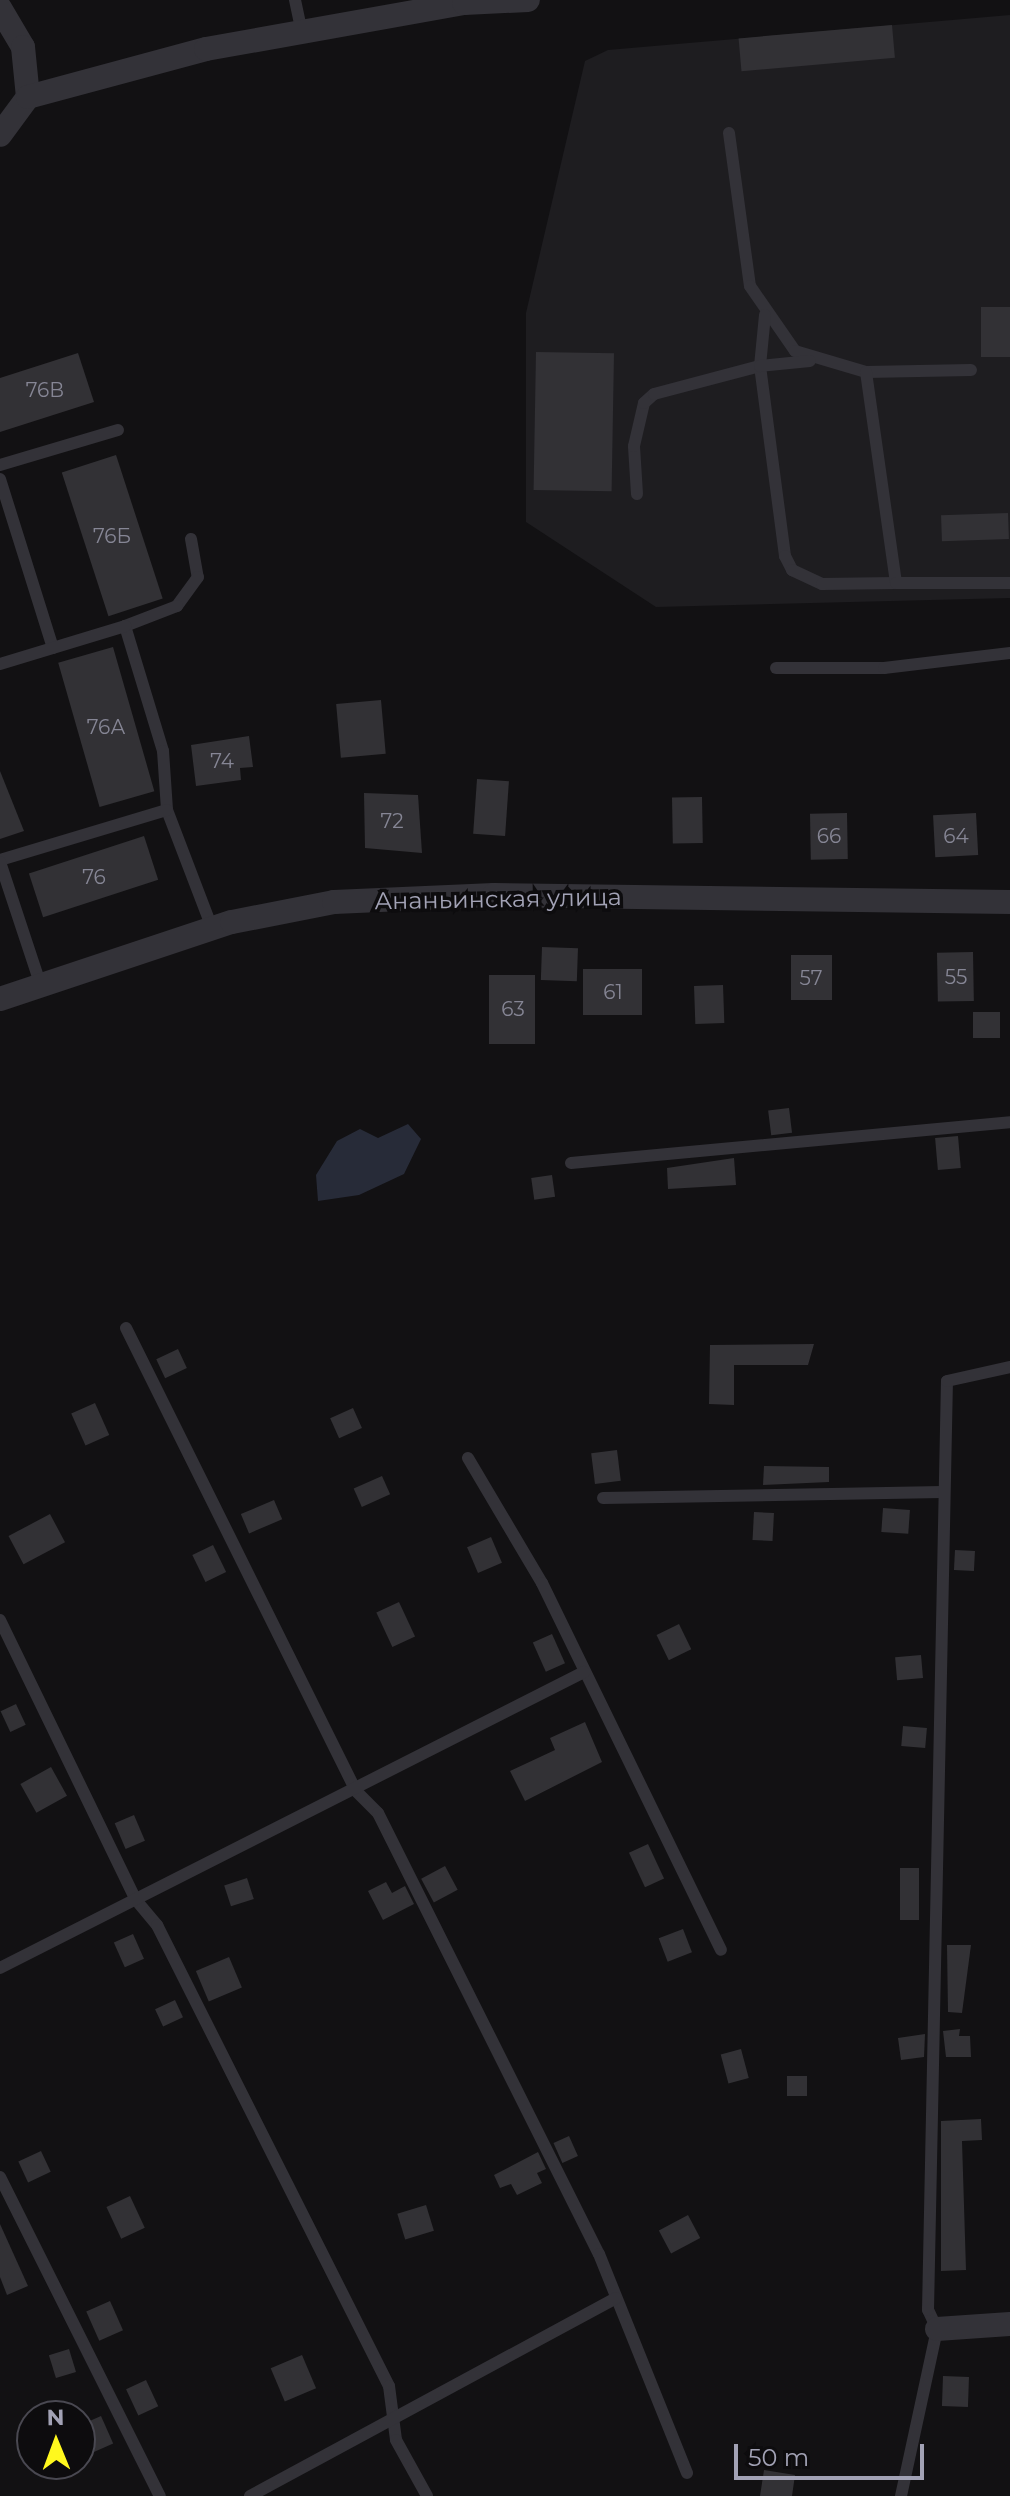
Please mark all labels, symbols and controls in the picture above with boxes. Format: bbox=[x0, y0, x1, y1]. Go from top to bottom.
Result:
house number: 76В bbox=[26, 378, 64, 402]
house number: 76Б bbox=[93, 524, 131, 548]
house number: 76А bbox=[87, 715, 125, 739]
house number: 74 bbox=[210, 749, 234, 773]
house number: 72 bbox=[380, 809, 404, 833]
house number: 66 bbox=[817, 824, 841, 848]
house number: 64 bbox=[943, 824, 969, 848]
house number: 76 bbox=[82, 865, 106, 889]
street label: Ананьинская улица bbox=[374, 882, 622, 916]
house number: 55 bbox=[945, 965, 967, 989]
house number: 57 bbox=[800, 966, 822, 990]
house number: 61 bbox=[603, 980, 623, 1004]
house number: 63 bbox=[501, 997, 525, 1021]
north arrow bbox=[16, 2400, 96, 2480]
text: N bbox=[46, 2404, 65, 2431]
scale bar bbox=[738, 2428, 928, 2478]
text: 50 m bbox=[748, 2443, 809, 2472]

